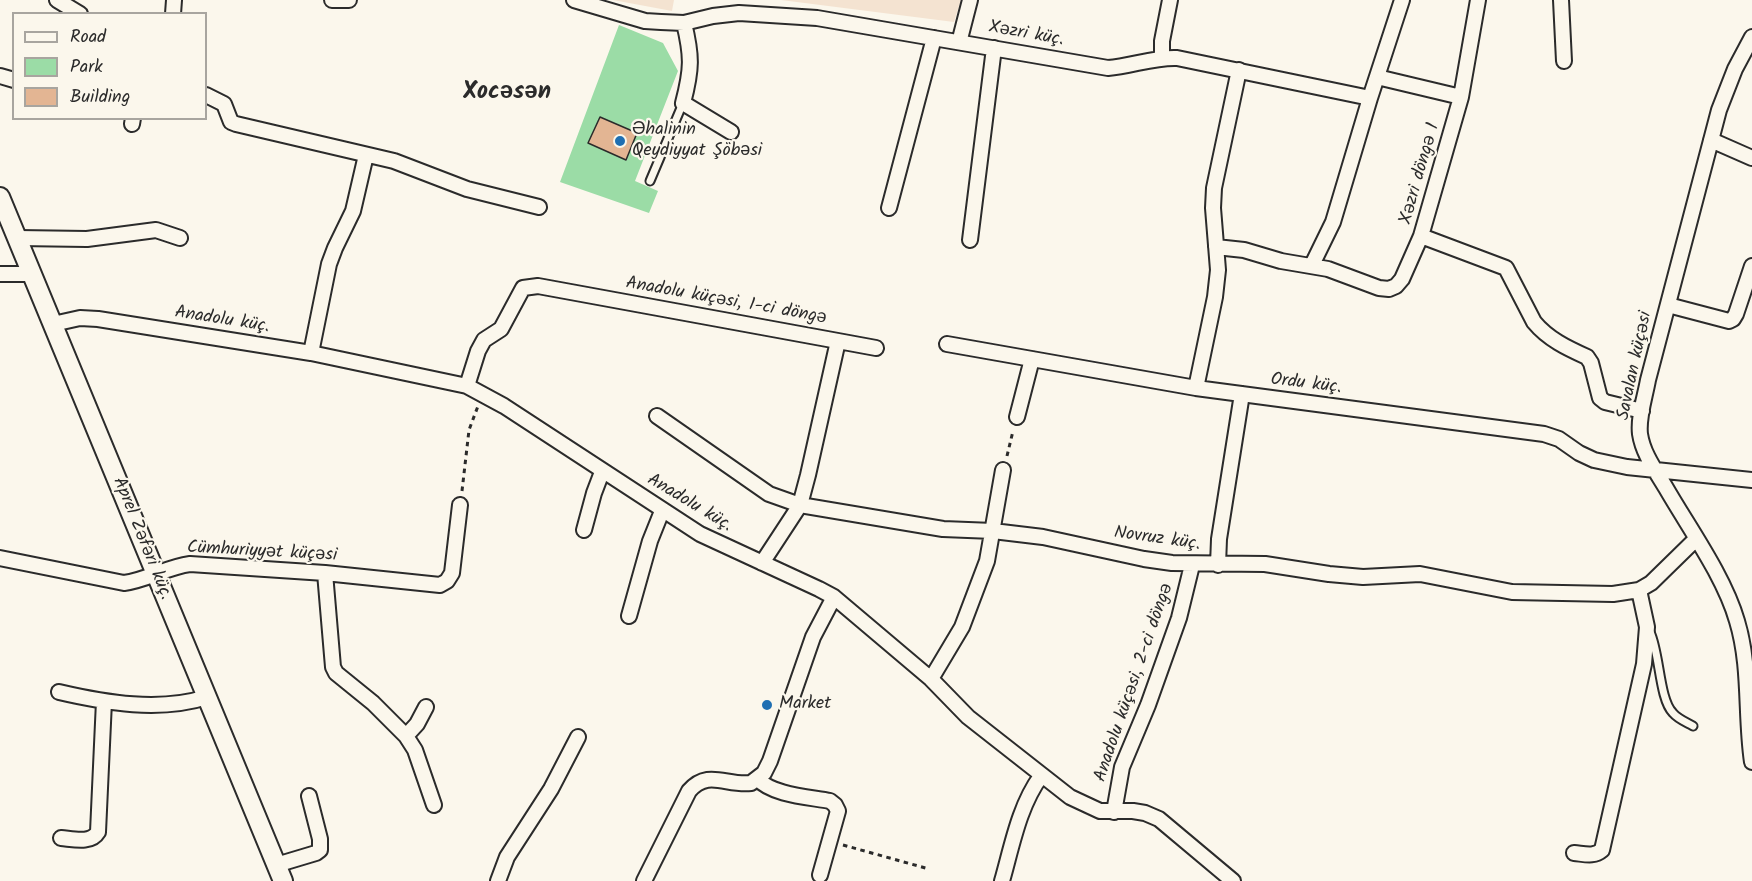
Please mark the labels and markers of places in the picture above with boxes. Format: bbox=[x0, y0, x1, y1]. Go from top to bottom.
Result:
place label: Əhalinin Qeydiyyat Şöbəsi bbox=[632, 120, 762, 162]
marker: Əhalinin Qeydiyyat Şöbəsi bbox=[613, 134, 627, 148]
place label: Market bbox=[779, 694, 831, 716]
marker: Market bbox=[760, 698, 774, 712]

